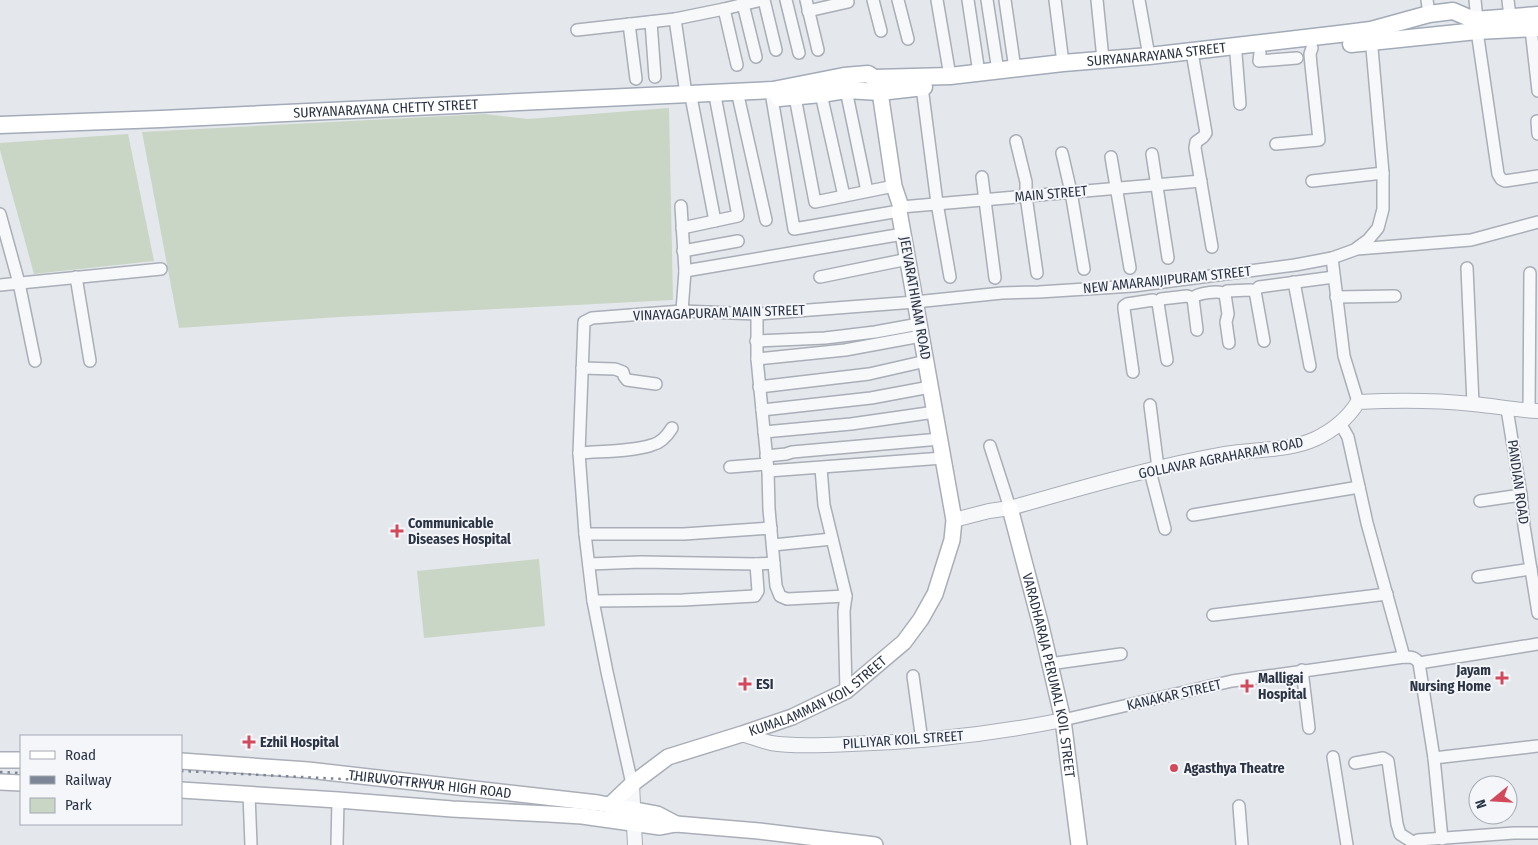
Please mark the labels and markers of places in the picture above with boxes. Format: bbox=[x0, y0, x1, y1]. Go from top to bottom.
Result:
place label: Communicable Diseases Hospital bbox=[408, 515, 511, 548]
marker: Communicable Diseases Hospital bbox=[390, 524, 404, 538]
place label: Jayam Nursing Home bbox=[1410, 662, 1491, 695]
place label: Malligai Hospital bbox=[1258, 670, 1307, 703]
marker: Jayam Nursing Home bbox=[1495, 671, 1509, 685]
place label: ESI bbox=[756, 676, 774, 693]
marker: ESI bbox=[738, 677, 752, 691]
marker: Malligai Hospital bbox=[1240, 679, 1254, 693]
place label: Ezhil Hospital bbox=[260, 734, 339, 751]
marker: Ezhil Hospital bbox=[242, 735, 256, 749]
place label: Agasthya Theatre bbox=[1183, 760, 1285, 777]
marker: Agasthya Theatre bbox=[1168, 762, 1180, 774]

